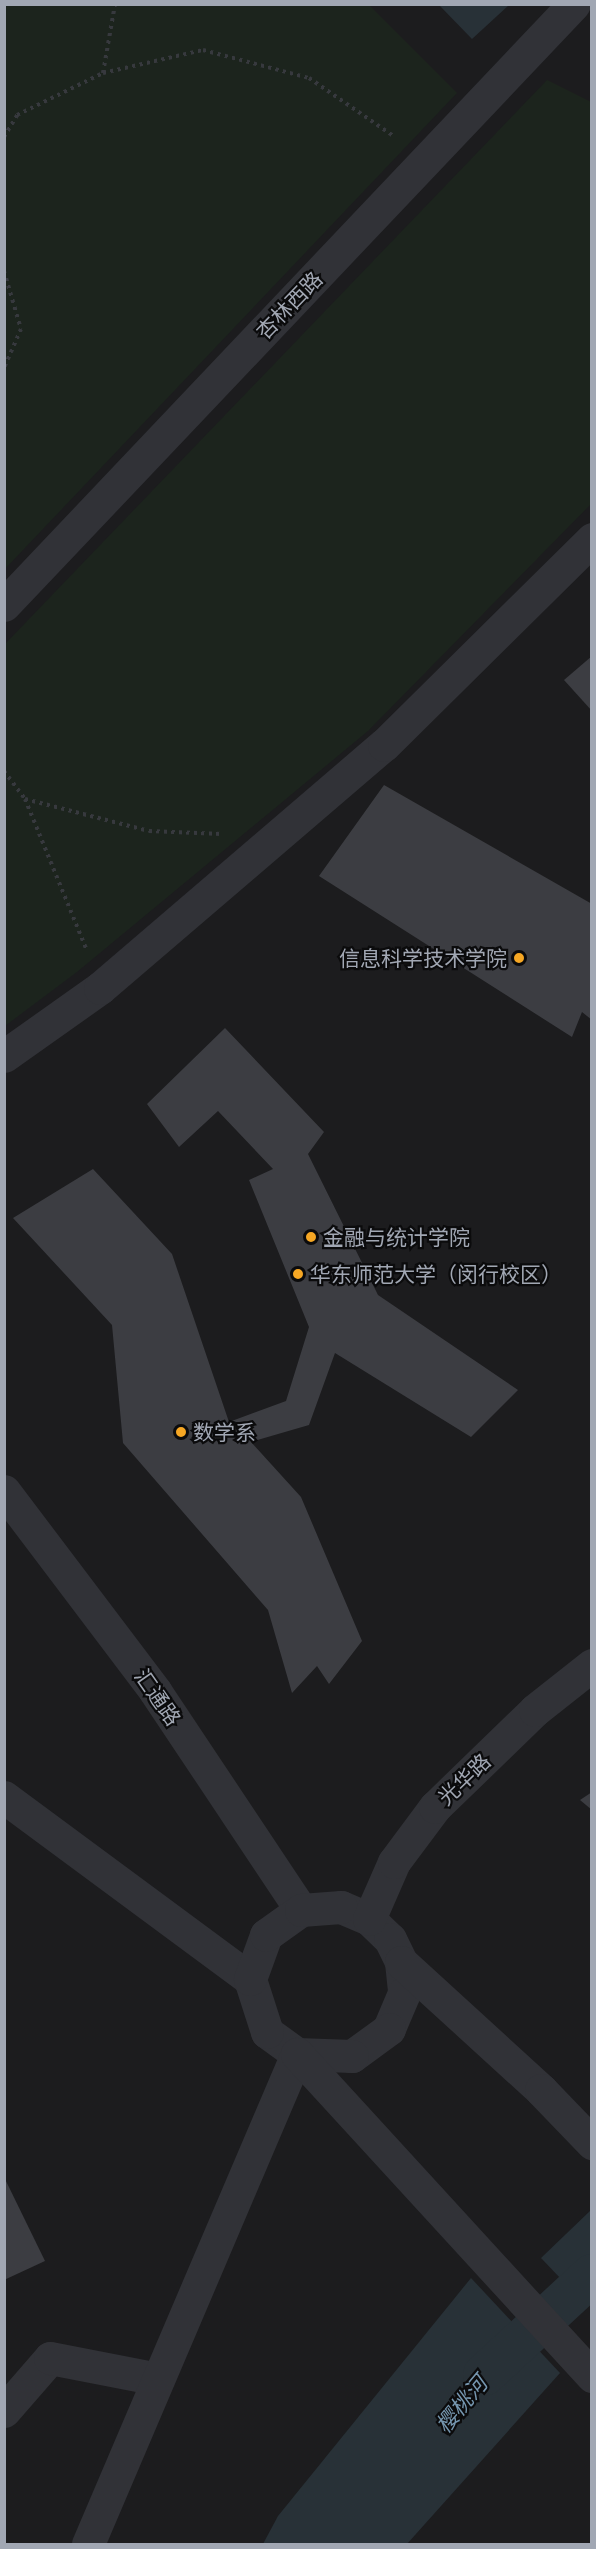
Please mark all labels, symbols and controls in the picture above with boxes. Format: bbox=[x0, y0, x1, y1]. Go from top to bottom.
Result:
street label: 杏林西路 bbox=[251, 266, 327, 344]
place label: 信息科学技术学院 bbox=[339, 945, 507, 971]
marker: 信息科学技术学院 bbox=[512, 951, 526, 965]
place label: 金融与统计学院 bbox=[323, 1224, 470, 1250]
marker: 金融与统计学院 bbox=[304, 1230, 318, 1244]
place label: 华东师范大学（闵行校区） bbox=[310, 1261, 562, 1287]
marker: 华东师范大学（闵行校区） bbox=[291, 1267, 305, 1281]
place label: 数学系 bbox=[193, 1419, 256, 1445]
marker: 数学系 bbox=[174, 1425, 188, 1439]
street label: 汇通路 bbox=[130, 1664, 186, 1730]
street label: 光华路 bbox=[433, 1748, 495, 1810]
water label: 樱桃河 bbox=[430, 2370, 492, 2438]

